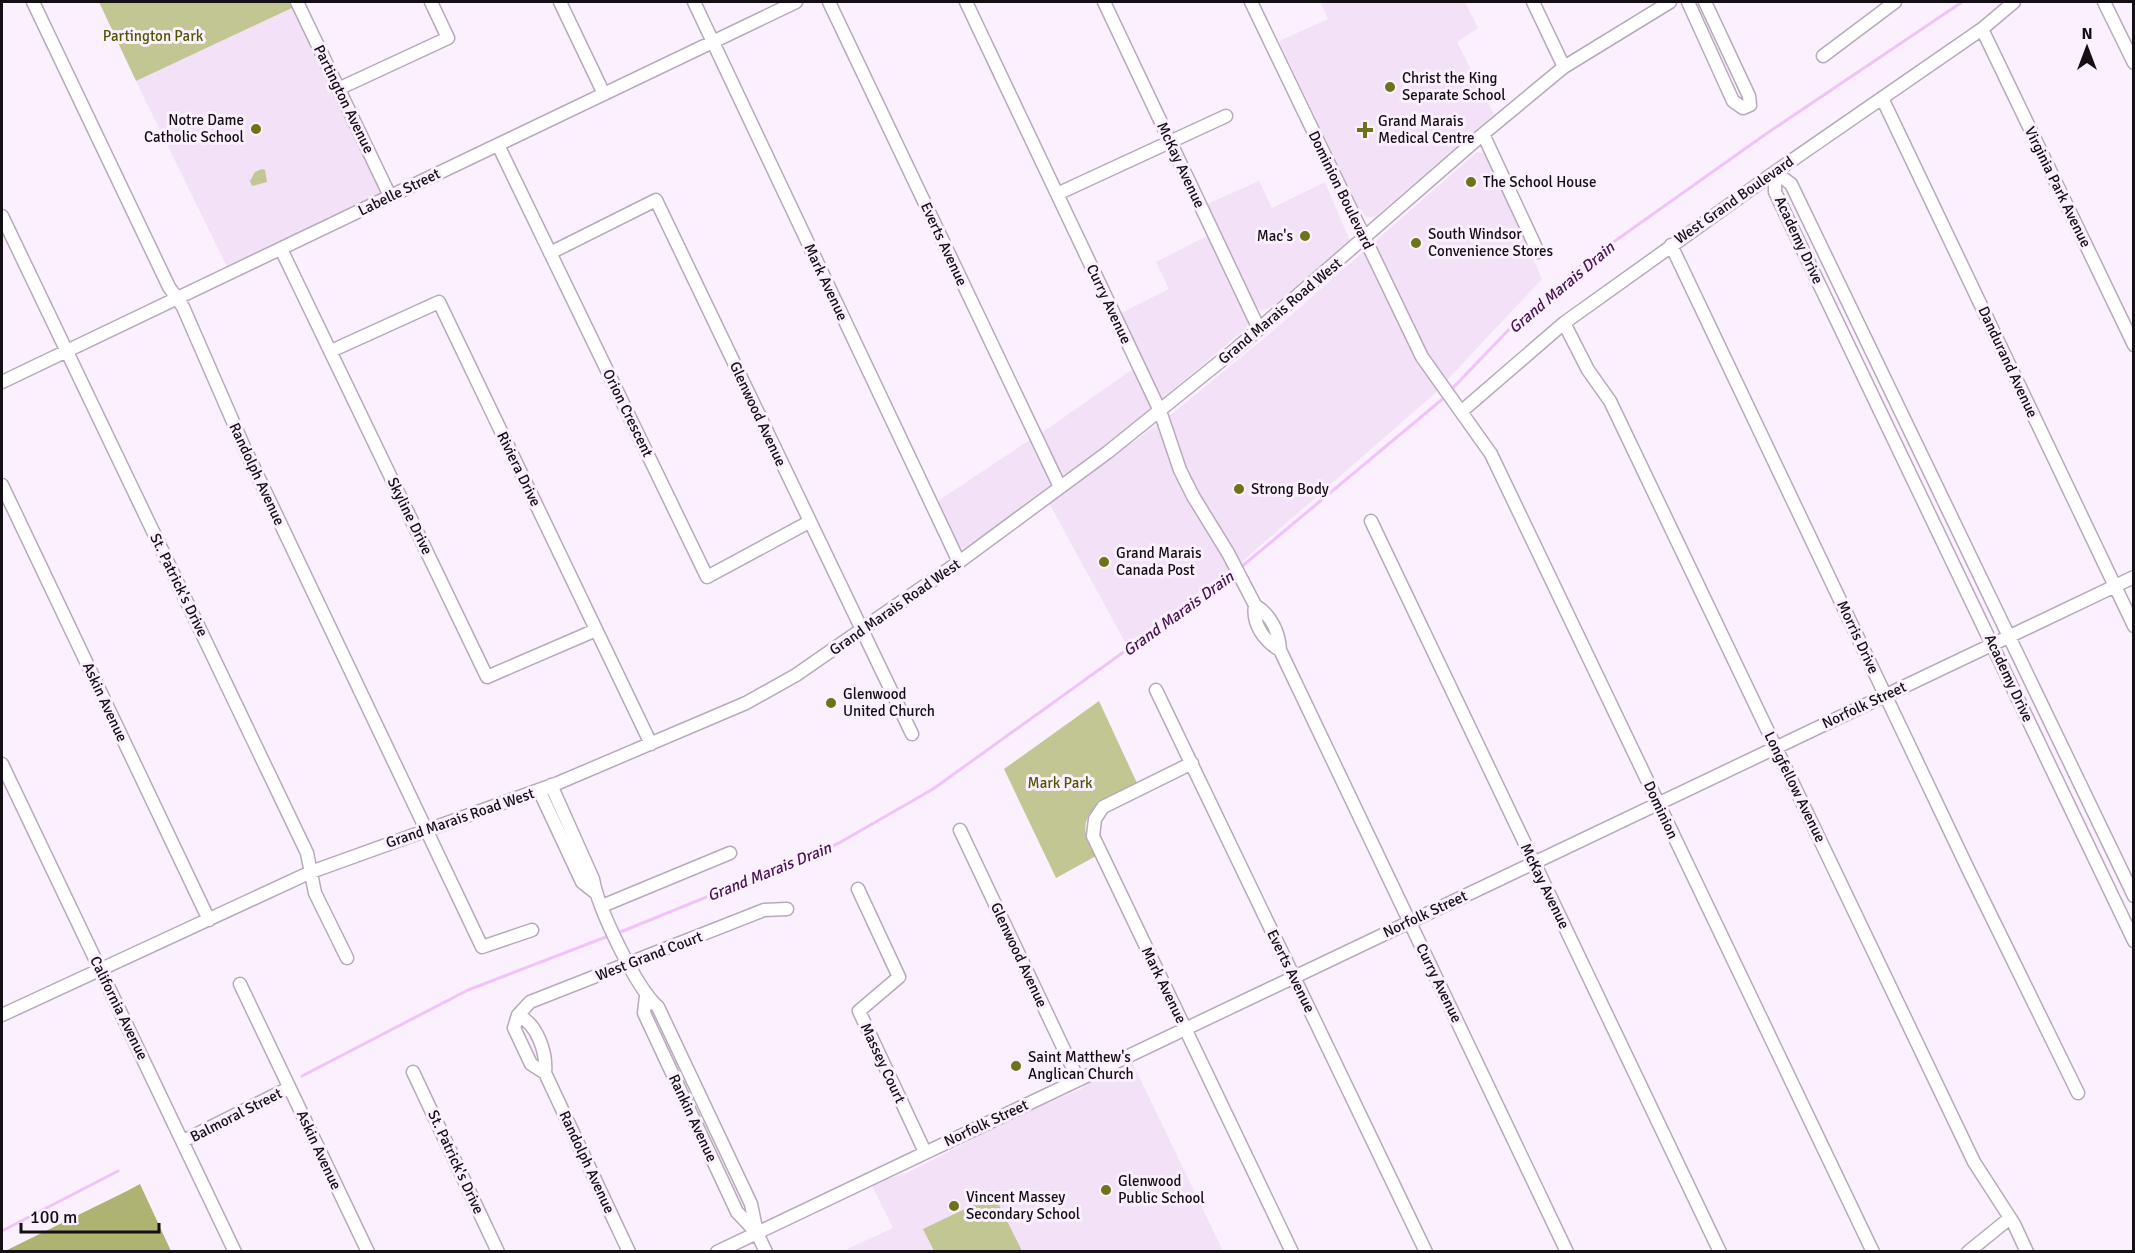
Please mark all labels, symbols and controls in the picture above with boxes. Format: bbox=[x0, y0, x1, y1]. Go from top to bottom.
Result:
north arrow bbox=[2057, 18, 2117, 78]
text: N bbox=[2081, 24, 2093, 44]
park label: Partington Park bbox=[103, 27, 204, 45]
street label: Partington Avenue bbox=[310, 42, 378, 156]
place label: Christ the King Separate School bbox=[1402, 69, 1506, 104]
marker: Christ the King Separate School bbox=[1383, 80, 1397, 94]
place label: Notre Dame Catholic School bbox=[144, 111, 244, 146]
place label: Grand Marais Medical Centre bbox=[1378, 112, 1475, 147]
street label: McKay Avenue bbox=[1153, 119, 1209, 211]
marker: Grand Marais Medical Centre bbox=[1356, 121, 1374, 139]
marker: Notre Dame Catholic School bbox=[249, 122, 263, 136]
street label: Virginia Park Avenue bbox=[2021, 124, 2095, 250]
street label: Dominion Boulevard bbox=[1305, 128, 1377, 252]
street label: West Grand Boulevard bbox=[1671, 152, 1797, 248]
street label: Labelle Street bbox=[355, 164, 443, 220]
place label: The School House bbox=[1483, 173, 1596, 191]
marker: The School House bbox=[1464, 175, 1478, 189]
street label: Academy Drive bbox=[1771, 193, 1827, 287]
street label: Everts Avenue bbox=[917, 199, 971, 289]
place label: South Windsor Convenience Stores bbox=[1428, 225, 1554, 260]
place label: Mac's bbox=[1257, 227, 1293, 245]
marker: Mac's bbox=[1298, 229, 1312, 243]
marker: South Windsor Convenience Stores bbox=[1409, 236, 1423, 250]
water label: Grand Marais Drain bbox=[1505, 237, 1620, 338]
street label: Mark Avenue bbox=[800, 241, 852, 323]
street label: Grand Marais Road West bbox=[1215, 254, 1345, 368]
street label: Curry Avenue bbox=[1083, 261, 1135, 347]
street label: Dandurand Avenue bbox=[1974, 303, 2042, 421]
street label: Glenwood Avenue bbox=[726, 359, 790, 469]
street label: Orion Crescent bbox=[599, 366, 657, 460]
street label: Randolph Avenue bbox=[225, 420, 289, 528]
street label: Riviera Drive bbox=[493, 429, 545, 509]
street label: Skyline Drive bbox=[384, 474, 436, 558]
place label: Strong Body bbox=[1251, 480, 1329, 498]
marker: Strong Body bbox=[1232, 482, 1246, 496]
street label: St. Patrick's Drive bbox=[146, 530, 212, 640]
place label: Grand Marais Canada Post bbox=[1116, 544, 1202, 579]
street label: Grand Marais Road West bbox=[826, 555, 964, 659]
marker: Grand Marais Canada Post bbox=[1097, 555, 1111, 569]
water label: Grand Marais Drain bbox=[1119, 566, 1239, 661]
street label: Morris Drive bbox=[1833, 598, 1883, 676]
street label: Academy Drive bbox=[1981, 631, 2037, 725]
street label: Askin Avenue bbox=[79, 659, 131, 745]
street label: Norfolk Street bbox=[1819, 678, 1909, 732]
place label: Glenwood United Church bbox=[843, 685, 935, 720]
marker: Glenwood United Church bbox=[824, 696, 838, 710]
street label: Longfellow Avenue bbox=[1760, 729, 1830, 845]
park label: Mark Park bbox=[1028, 774, 1093, 792]
street label: Dominion bbox=[1640, 778, 1682, 842]
street label: Grand Marais Road West bbox=[383, 784, 537, 852]
water label: Grand Marais Drain bbox=[704, 837, 836, 906]
street label: McKay Avenue bbox=[1517, 840, 1573, 932]
street label: Norfolk Street bbox=[1380, 887, 1470, 941]
street label: Glenwood Avenue bbox=[987, 900, 1051, 1010]
street label: Everts Avenue bbox=[1263, 926, 1319, 1016]
street label: West Grand Court bbox=[593, 927, 705, 985]
street label: Curry Avenue bbox=[1412, 940, 1466, 1026]
street label: Mark Avenue bbox=[1138, 944, 1190, 1026]
street label: California Avenue bbox=[86, 953, 152, 1063]
street label: Massey Court bbox=[857, 1020, 909, 1106]
place label: Saint Matthew's Anglican Church bbox=[1028, 1048, 1134, 1083]
marker: Saint Matthew's Anglican Church bbox=[1009, 1059, 1023, 1073]
street label: Rankin Avenue bbox=[665, 1071, 721, 1165]
street label: Balmoral Street bbox=[187, 1084, 285, 1146]
street label: Norfolk Street bbox=[941, 1096, 1031, 1150]
street label: Askin Avenue bbox=[293, 1107, 345, 1193]
street label: St. Patrick's Drive bbox=[424, 1107, 488, 1217]
street label: Randolph Avenue bbox=[555, 1108, 619, 1216]
place label: Glenwood Public School bbox=[1118, 1172, 1205, 1207]
marker: Glenwood Public School bbox=[1099, 1183, 1113, 1197]
place label: Vincent Massey Secondary School bbox=[966, 1188, 1080, 1223]
scale bar bbox=[21, 1196, 159, 1234]
marker: Vincent Massey Secondary School bbox=[947, 1199, 961, 1213]
text: 100 m bbox=[30, 1206, 77, 1228]

